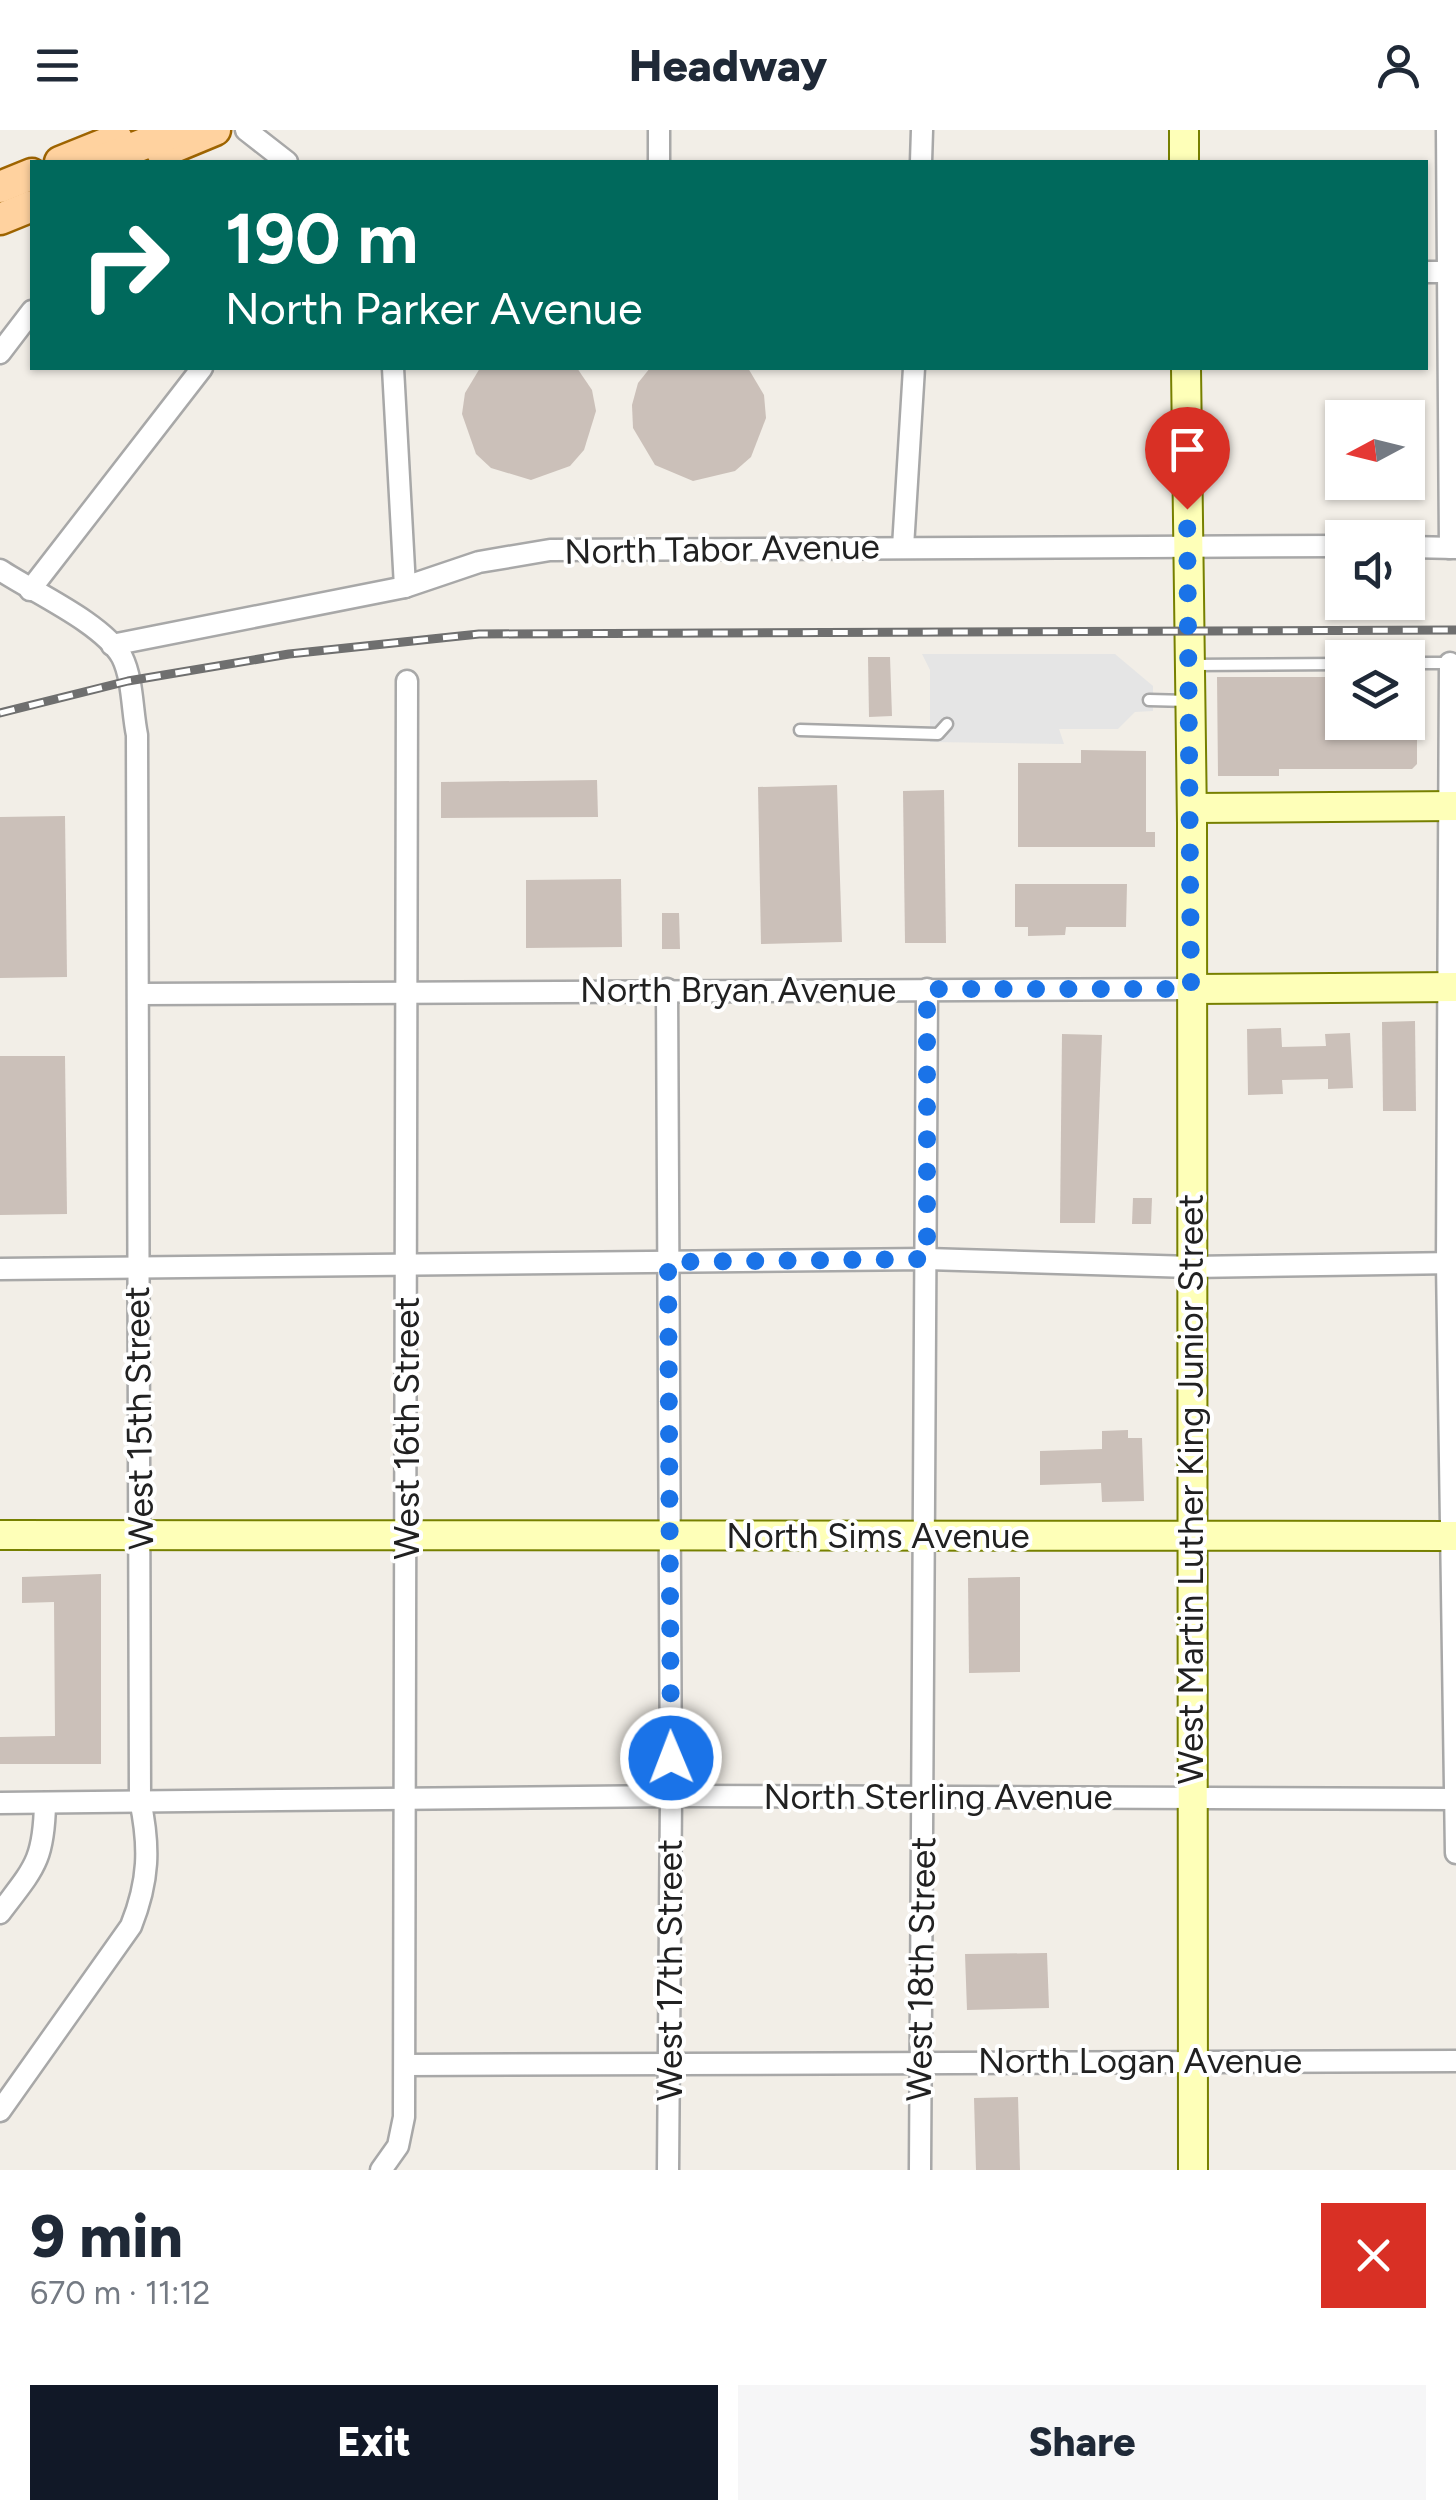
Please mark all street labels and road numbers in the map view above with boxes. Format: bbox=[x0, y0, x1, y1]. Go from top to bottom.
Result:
street label: North Tabor Avenue bbox=[564, 525, 880, 573]
street label: North Bryan Avenue bbox=[580, 969, 896, 1011]
street label: West Martin Luther King Junior Street bbox=[1170, 1194, 1212, 1784]
street label: West 15th Street bbox=[116, 1286, 162, 1550]
street label: West 16th Street bbox=[386, 1296, 428, 1560]
street label: North Sims Avenue bbox=[726, 1515, 1030, 1557]
street label: North Sterling Avenue bbox=[763, 1776, 1113, 1818]
street label: West 18th Street bbox=[898, 1836, 944, 2102]
street label: West 17th Street bbox=[649, 1839, 691, 2101]
street label: North Logan Avenue bbox=[978, 2040, 1302, 2082]

